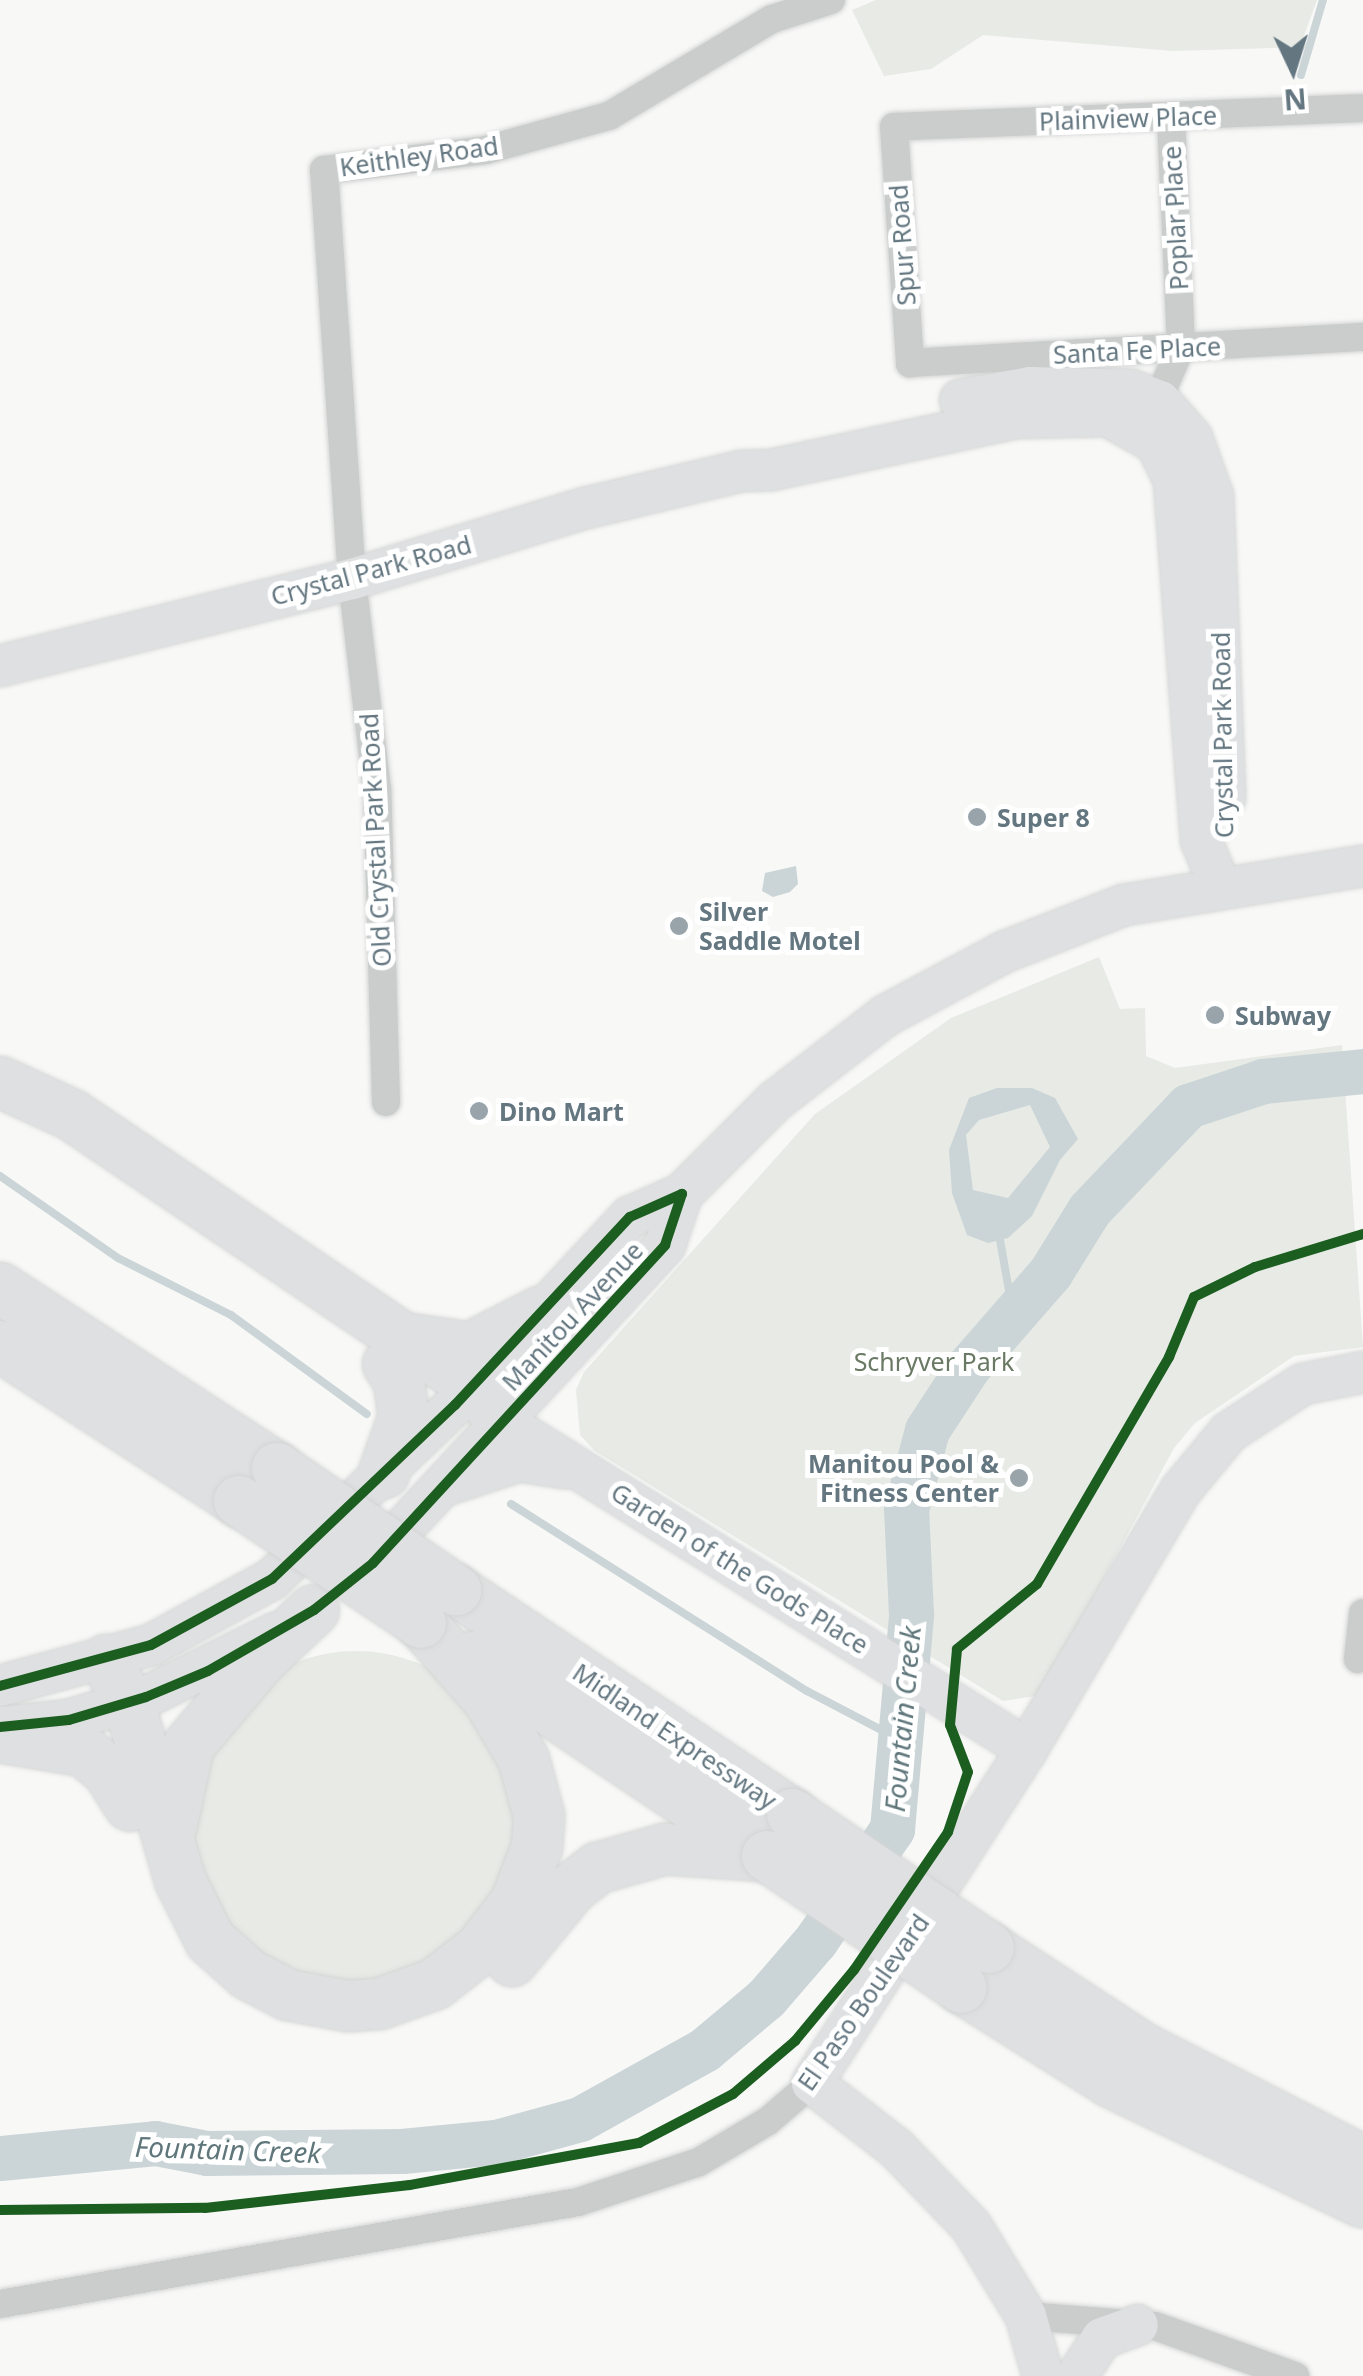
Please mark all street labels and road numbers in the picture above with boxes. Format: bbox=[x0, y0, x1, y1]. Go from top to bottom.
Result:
street label: Plainview Place bbox=[1038, 100, 1218, 136]
street label: Keithley Road bbox=[338, 130, 500, 182]
street label: Poplar Place bbox=[1156, 145, 1194, 291]
street label: Spur Road bbox=[883, 183, 921, 307]
street label: Santa Fe Place bbox=[1052, 331, 1222, 369]
street label: Crystal Park Road bbox=[268, 529, 474, 611]
street label: Crystal Park Road bbox=[1205, 632, 1239, 838]
street label: Old Crystal Park Road bbox=[353, 712, 397, 968]
street label: Manitou Avenue bbox=[495, 1235, 649, 1397]
street label: Garden of the Gods Place bbox=[606, 1476, 874, 1660]
street label: Midland Expressway bbox=[568, 1657, 782, 1815]
street label: El Paso Boulevard bbox=[791, 1908, 935, 2096]

